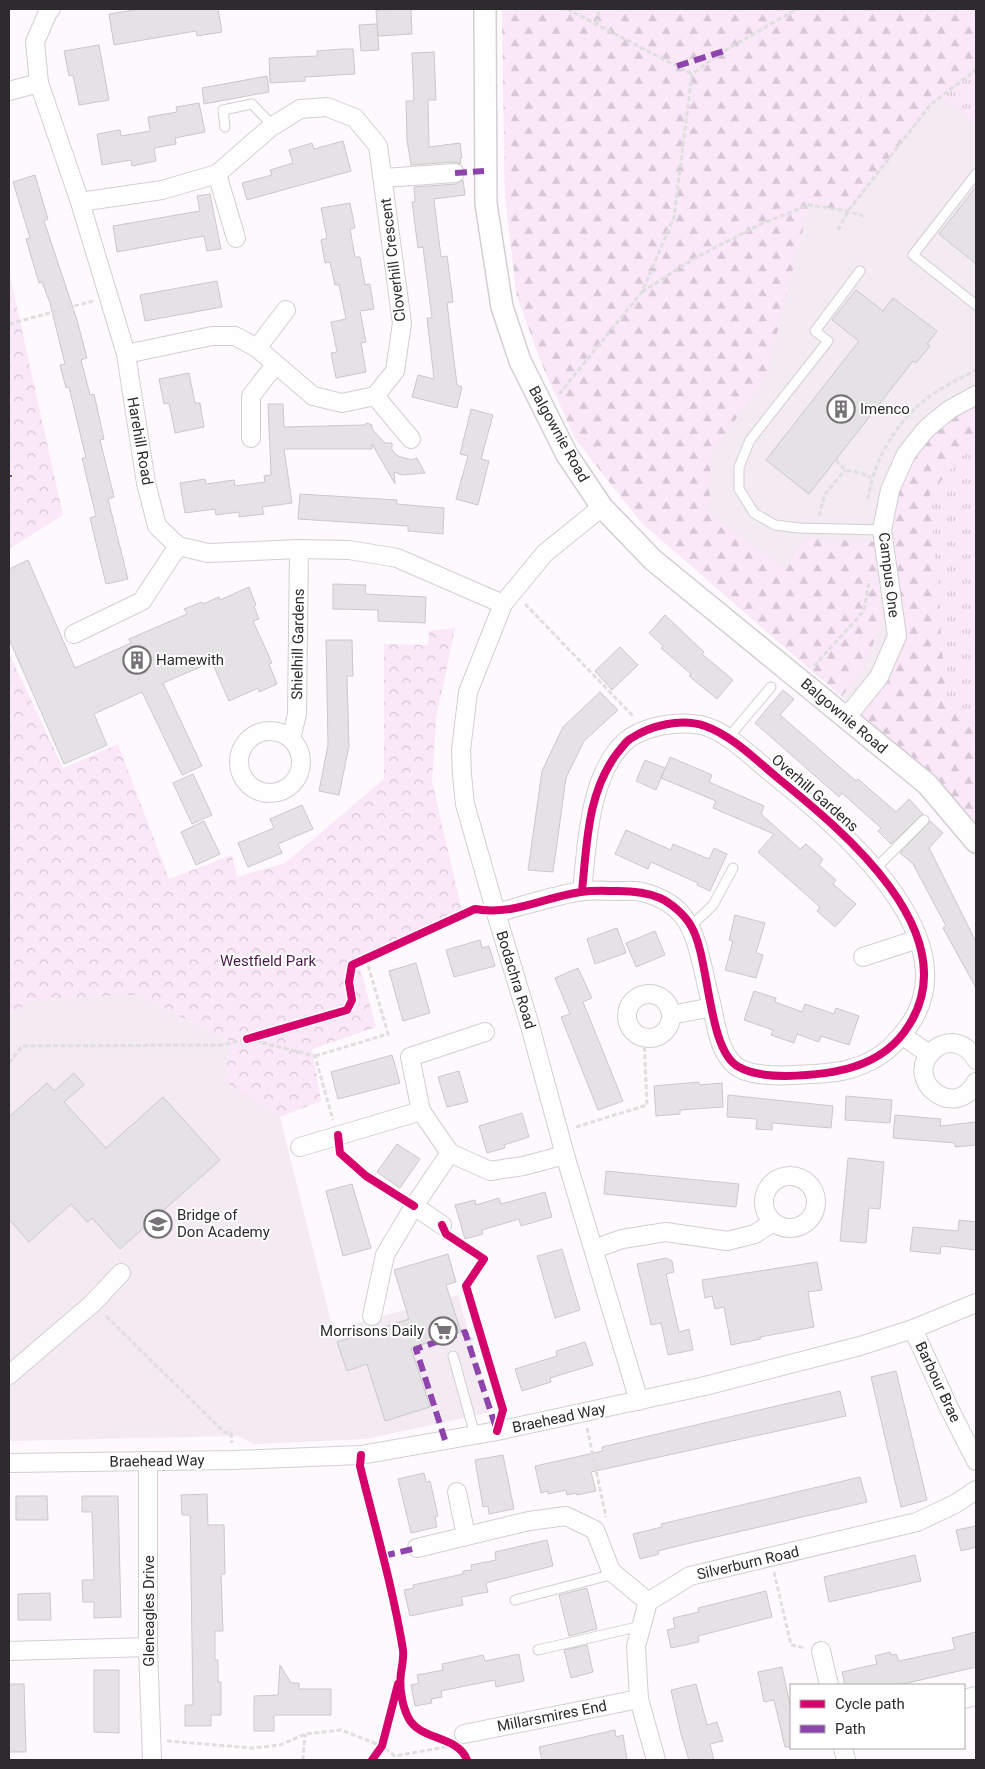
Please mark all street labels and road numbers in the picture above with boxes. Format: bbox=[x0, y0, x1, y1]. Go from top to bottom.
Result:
street label: Cloverhill Crescent bbox=[376, 197, 410, 323]
street label: Balgownie Road bbox=[525, 383, 593, 485]
street label: Harehill Road bbox=[123, 396, 157, 486]
street label: Campus One bbox=[875, 531, 903, 619]
street label: Shielhill Gardens bbox=[288, 588, 308, 700]
street label: Balgownie Road bbox=[797, 675, 891, 757]
street label: Overhill Gardens bbox=[768, 750, 862, 836]
street label: Bodachra Road bbox=[493, 929, 539, 1031]
street label: Barbour Brae bbox=[911, 1339, 965, 1425]
street label: Braehead Way bbox=[511, 1399, 607, 1437]
street label: Braehead Way bbox=[109, 1451, 205, 1471]
street label: Silverburn Road bbox=[695, 1542, 801, 1584]
street label: Gleneagles Drive bbox=[140, 1555, 158, 1667]
street label: Millarsmires End bbox=[496, 1697, 608, 1735]

